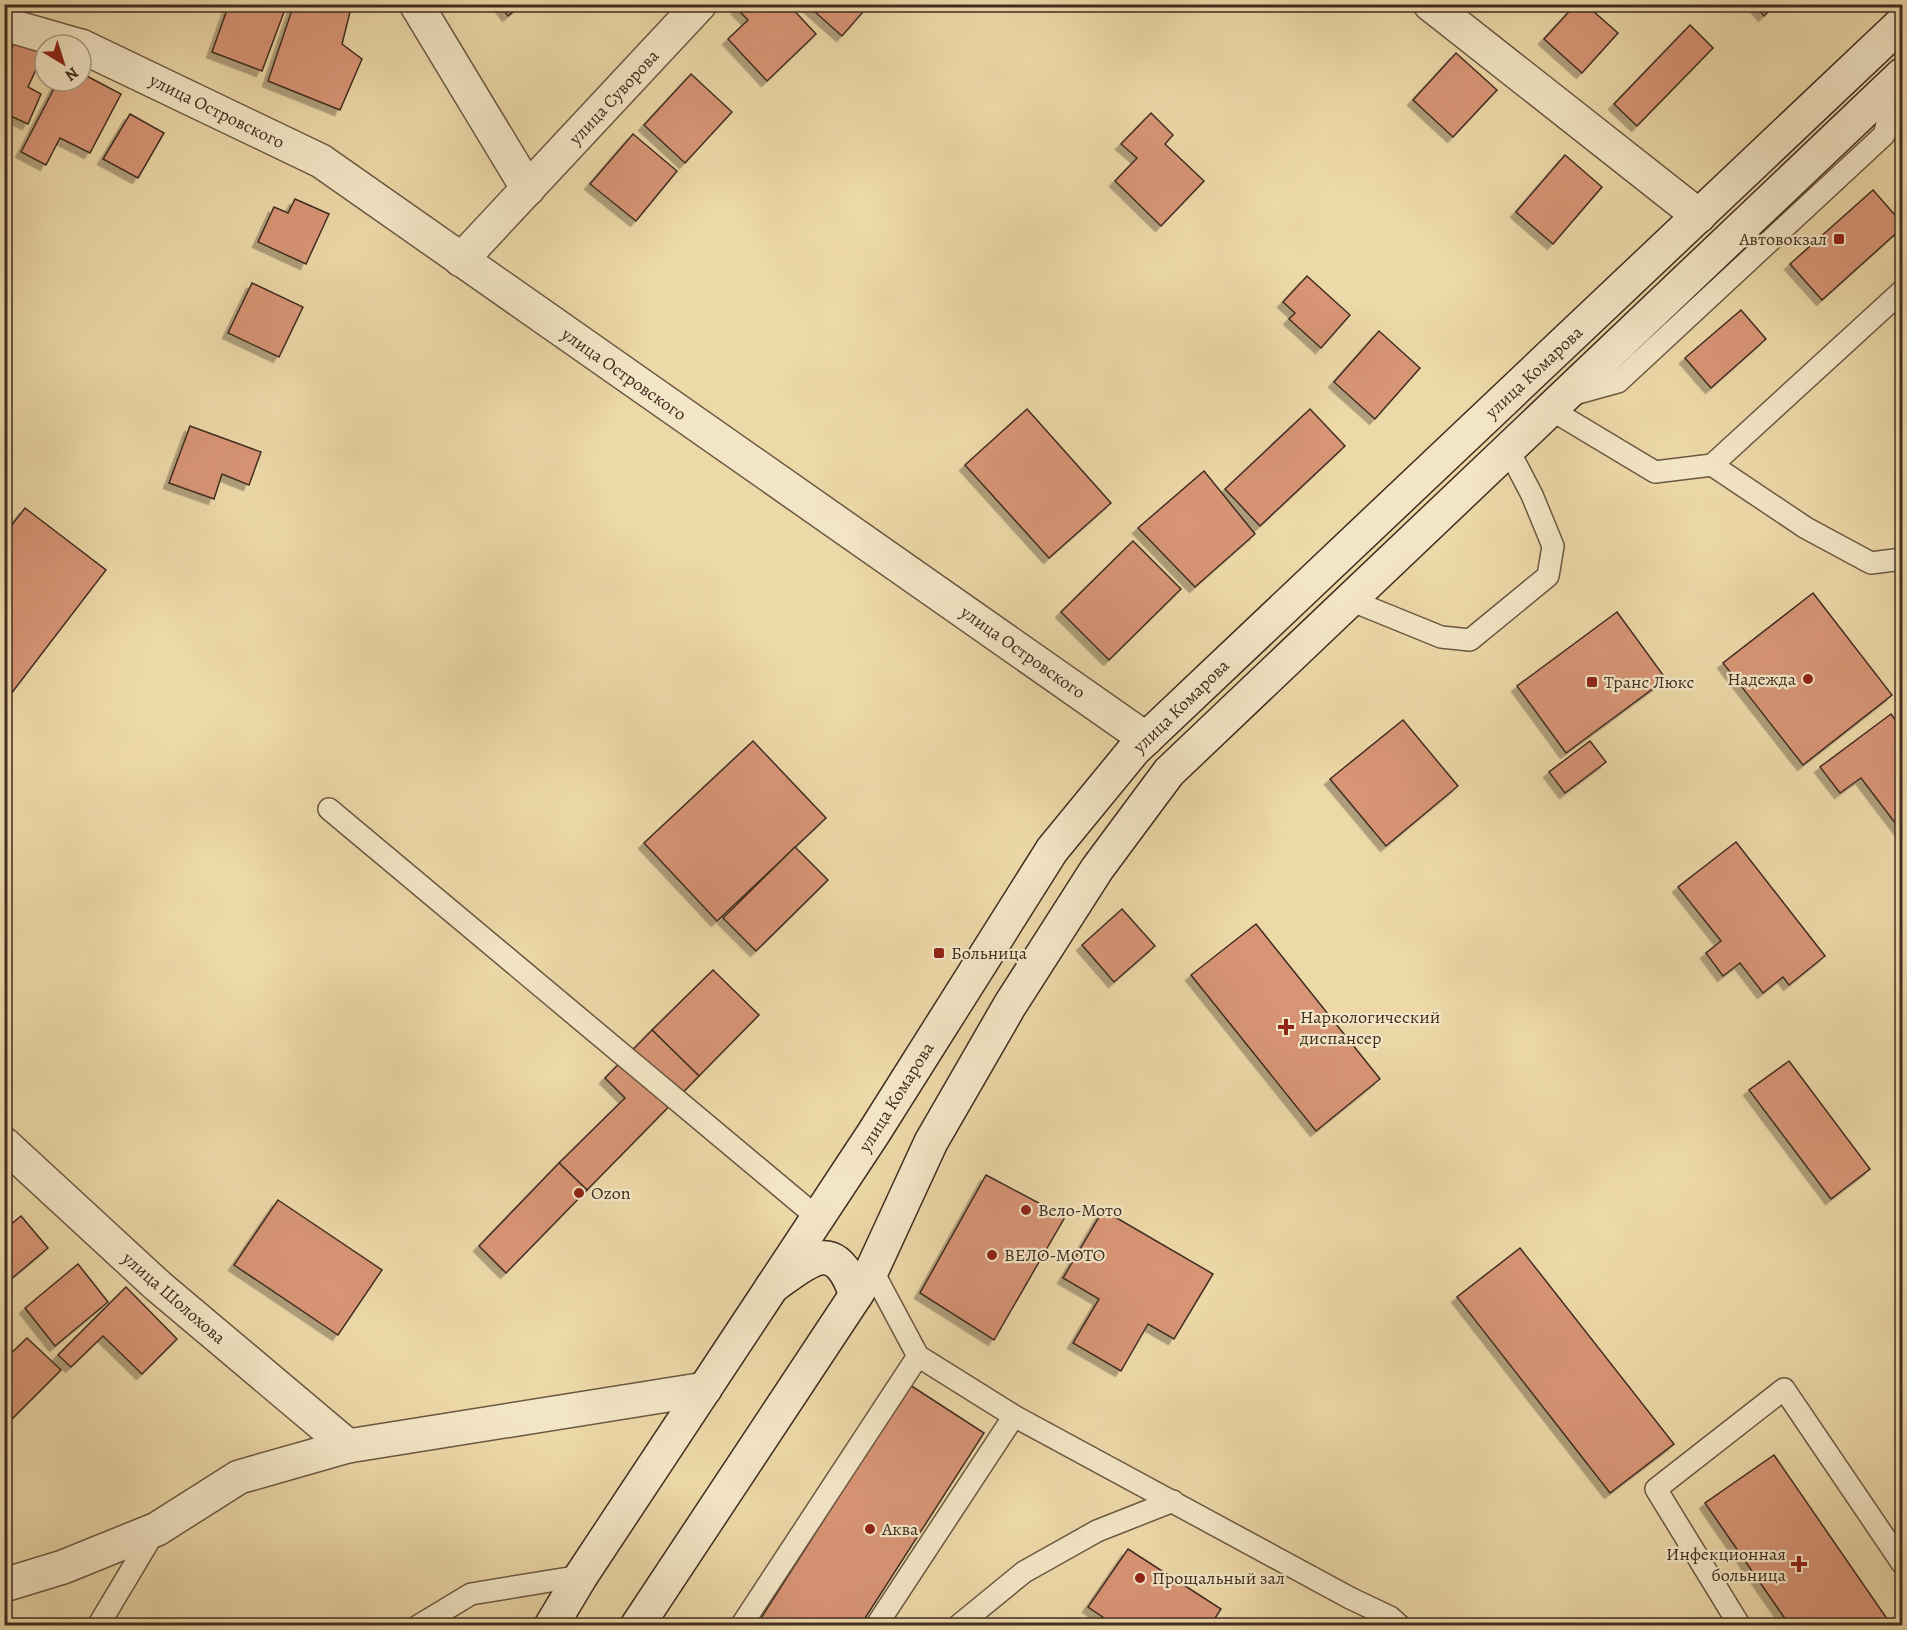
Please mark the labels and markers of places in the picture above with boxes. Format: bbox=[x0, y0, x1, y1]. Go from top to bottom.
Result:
place label: Автовокзал bbox=[1738, 227, 1827, 251]
marker: Автовокзал bbox=[1832, 232, 1846, 246]
place label: Надежда bbox=[1727, 667, 1797, 691]
place label: Транс Люкс bbox=[1604, 670, 1695, 694]
marker: Надежда bbox=[1801, 672, 1815, 686]
marker: Транс Люкс bbox=[1585, 675, 1599, 689]
place label: Больница bbox=[951, 941, 1028, 965]
marker: Больница bbox=[932, 946, 946, 960]
place label: Наркологический диспансер bbox=[1299, 1005, 1440, 1050]
marker: Наркологический диспансер bbox=[1277, 1018, 1295, 1036]
place label: Ozon bbox=[591, 1181, 631, 1205]
marker: Ozon bbox=[572, 1186, 586, 1200]
place label: Вело-Мото bbox=[1038, 1198, 1122, 1222]
marker: Вело-Мото bbox=[1019, 1203, 1033, 1217]
place label: ВЕЛО-МОТО bbox=[1004, 1243, 1105, 1267]
marker: ВЕЛО-МОТО bbox=[985, 1248, 999, 1262]
place label: Аква bbox=[881, 1517, 919, 1541]
marker: Аква bbox=[863, 1522, 877, 1536]
place label: Инфекционная больница bbox=[1666, 1542, 1787, 1587]
marker: Инфекционная больница bbox=[1790, 1555, 1808, 1573]
place label: Прощальный зал bbox=[1152, 1566, 1285, 1590]
marker: Прощальный зал bbox=[1133, 1571, 1147, 1585]

